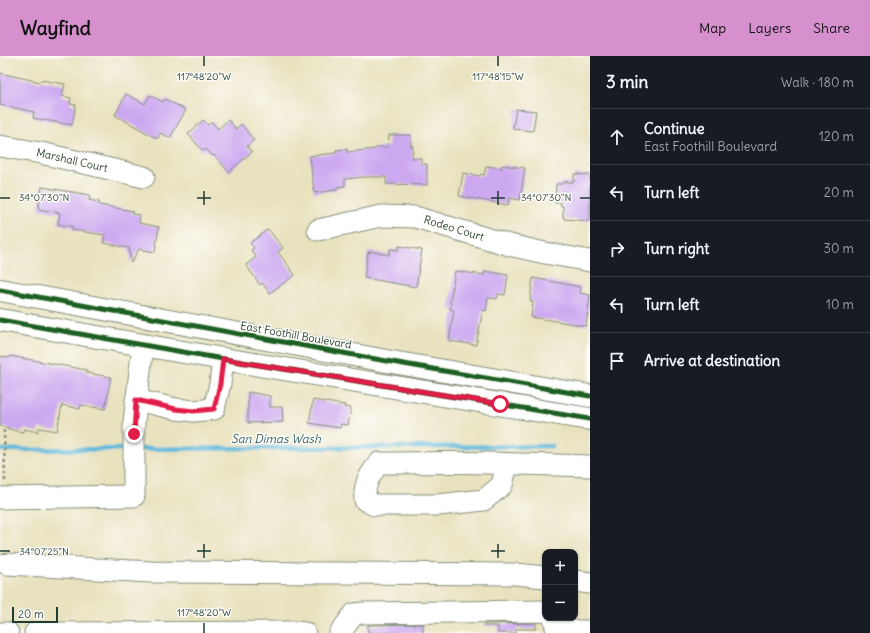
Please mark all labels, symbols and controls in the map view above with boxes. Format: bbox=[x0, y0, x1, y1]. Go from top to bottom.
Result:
text: Wayfind bbox=[20, 16, 91, 40]
text: Map bbox=[699, 19, 726, 37]
text: Layers bbox=[748, 19, 791, 37]
text: Share bbox=[813, 19, 850, 37]
text: 117°48'20"W bbox=[177, 70, 231, 83]
text: 117°48'15"W bbox=[472, 70, 524, 83]
text: 3 min bbox=[606, 71, 648, 93]
text: Walk · 180 m bbox=[781, 74, 854, 91]
text: Continue bbox=[644, 119, 705, 138]
icon: ahead bbox=[606, 126, 628, 148]
text: 120 m bbox=[819, 128, 854, 145]
text: East Foothill Boulevard bbox=[644, 138, 777, 155]
street label: Marshall Court bbox=[35, 145, 109, 175]
icon: left bbox=[606, 182, 628, 204]
text: Turn left bbox=[644, 183, 699, 202]
text: 20 m bbox=[824, 184, 854, 201]
text: 34°07'30"N bbox=[19, 191, 69, 204]
text: 34°07'30"N bbox=[521, 191, 571, 204]
street label: Rodeo Court bbox=[422, 212, 486, 244]
icon: right bbox=[606, 238, 628, 260]
text: Turn right bbox=[644, 239, 709, 258]
text: 30 m bbox=[824, 240, 854, 257]
icon: left bbox=[606, 294, 628, 316]
text: Turn left bbox=[644, 295, 699, 314]
text: 10 m bbox=[826, 296, 854, 313]
street label: East Foothill Boulevard bbox=[239, 318, 353, 352]
icon: arrive bbox=[606, 350, 628, 372]
text: Arrive at destination bbox=[644, 351, 780, 370]
route start bbox=[491, 395, 509, 413]
route end bbox=[125, 425, 143, 443]
water label: San Dimas Wash bbox=[231, 431, 322, 446]
text: 34°07'25"N bbox=[19, 545, 69, 558]
map controls bbox=[542, 549, 578, 621]
button: + bbox=[542, 549, 578, 585]
button: − bbox=[542, 585, 578, 621]
scale bar bbox=[12, 605, 58, 624]
text: 117°48'20"W bbox=[177, 606, 231, 619]
text: 20 m bbox=[18, 607, 44, 621]

